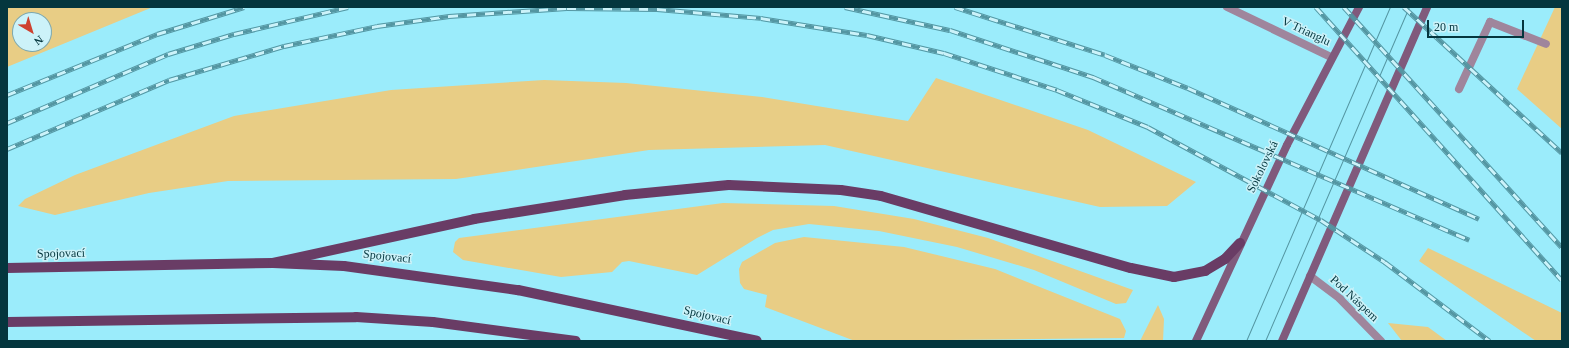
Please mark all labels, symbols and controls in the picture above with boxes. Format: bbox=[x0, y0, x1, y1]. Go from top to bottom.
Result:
north arrow bbox=[12, 12, 52, 52]
scale bar bbox=[1429, 12, 1526, 38]
street label: V Trianglu bbox=[1279, 14, 1333, 50]
text: 20 m bbox=[1434, 20, 1458, 34]
text: N bbox=[32, 33, 46, 48]
street label: Sokolovská bbox=[1244, 139, 1282, 195]
street label: Spojovací bbox=[37, 246, 85, 262]
street label: Spojovací bbox=[362, 247, 412, 267]
street label: Pod Náspem bbox=[1327, 273, 1381, 325]
street label: Spojovací bbox=[682, 304, 732, 328]

